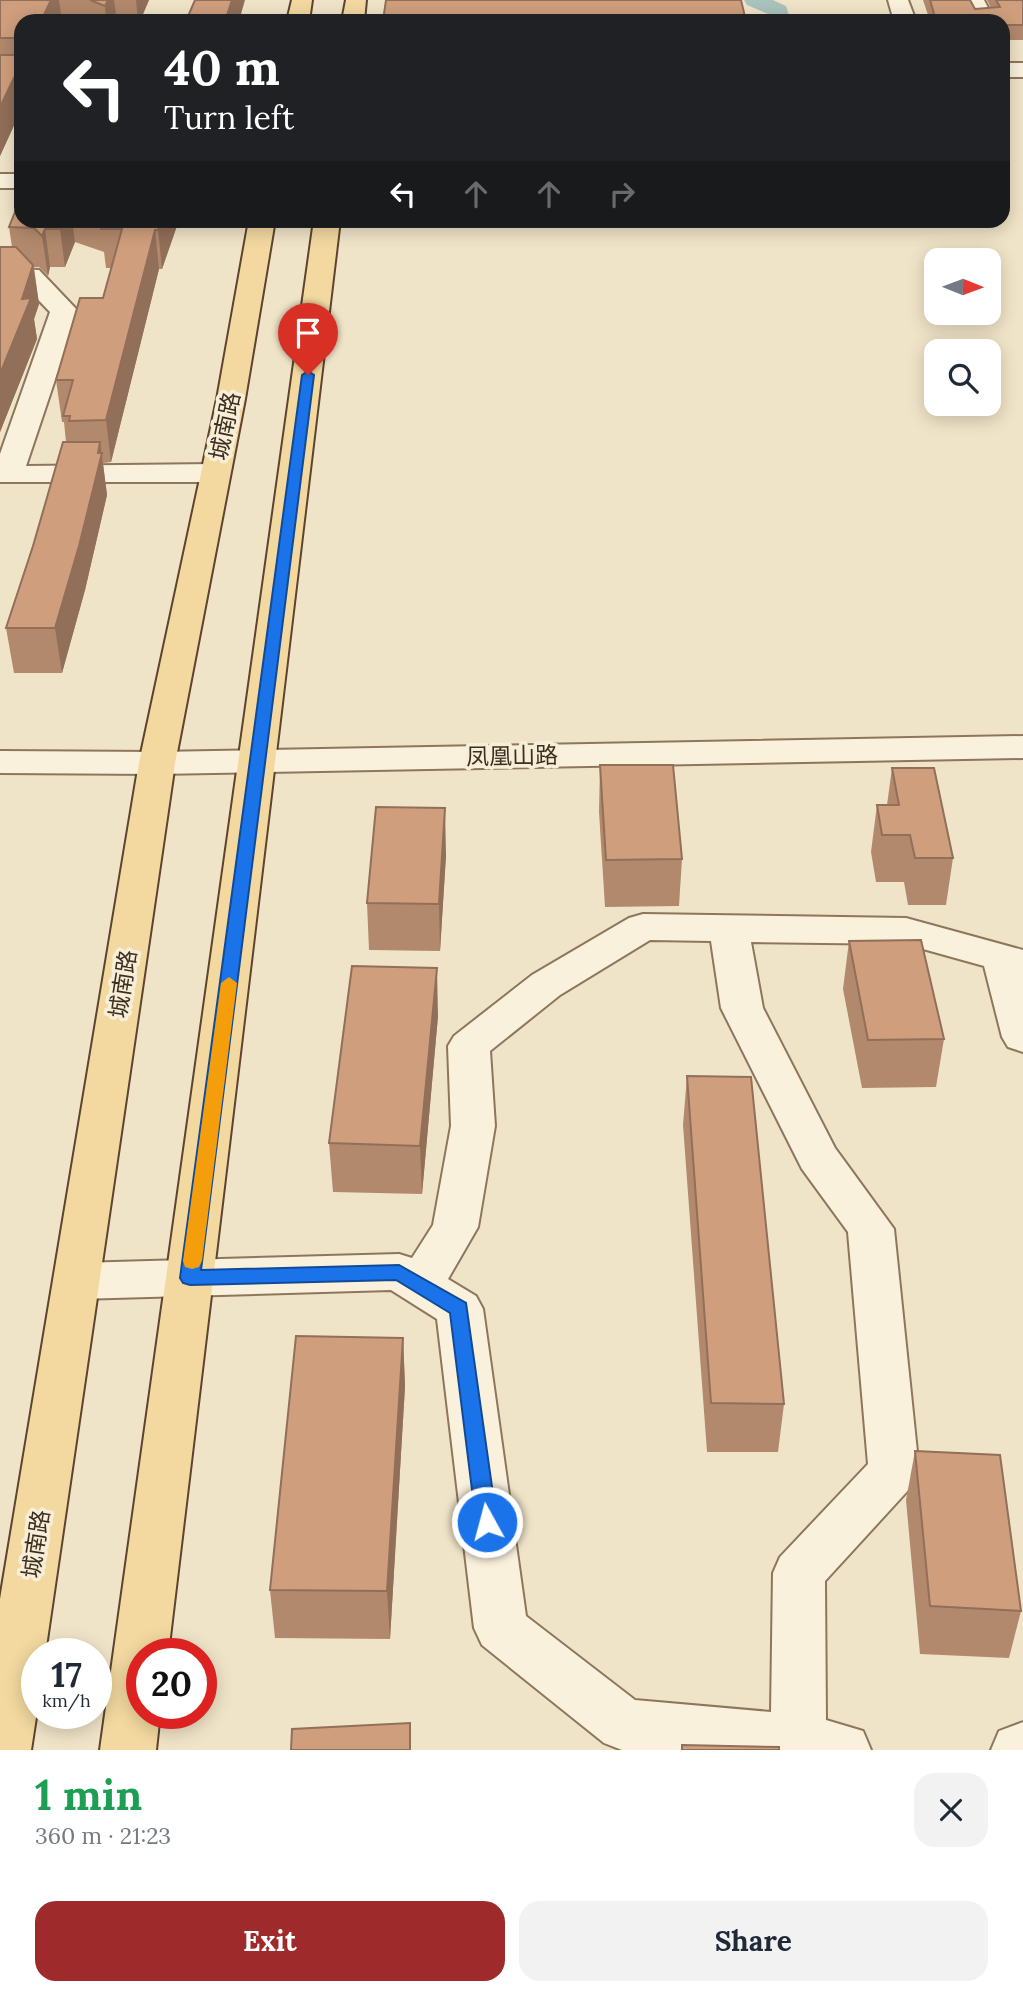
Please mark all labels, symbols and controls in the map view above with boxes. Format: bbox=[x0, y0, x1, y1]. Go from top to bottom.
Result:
text: 40 m bbox=[164, 36, 280, 98]
icon: left bbox=[49, 42, 140, 133]
text: Turn left bbox=[164, 97, 294, 138]
icon: left bbox=[384, 175, 422, 213]
icon: ahead bbox=[457, 175, 495, 213]
icon: ahead bbox=[530, 175, 568, 213]
icon: right bbox=[603, 175, 641, 213]
north arrow bbox=[924, 248, 1001, 326]
map controls bbox=[924, 248, 1001, 416]
pin bbox=[278, 303, 338, 375]
icon: arrive bbox=[289, 314, 327, 352]
button: search bbox=[924, 339, 1001, 416]
street label: 城南路 bbox=[203, 389, 246, 463]
street label: 凤凰山路 bbox=[466, 740, 558, 771]
street label: 城南路 bbox=[103, 948, 142, 1020]
position arrow bbox=[450, 1485, 524, 1559]
street label: 城南路 bbox=[16, 1508, 55, 1580]
speed limit sign: 20 bbox=[126, 1638, 217, 1729]
text: 17 bbox=[51, 1652, 82, 1697]
text: km/h bbox=[42, 1689, 91, 1712]
text: 1 min bbox=[35, 1768, 142, 1822]
button: close bbox=[914, 1773, 988, 1847]
text: 360 m · 21:23 bbox=[35, 1821, 171, 1850]
button: Exit bbox=[35, 1901, 505, 1981]
button: Share bbox=[519, 1901, 988, 1981]

